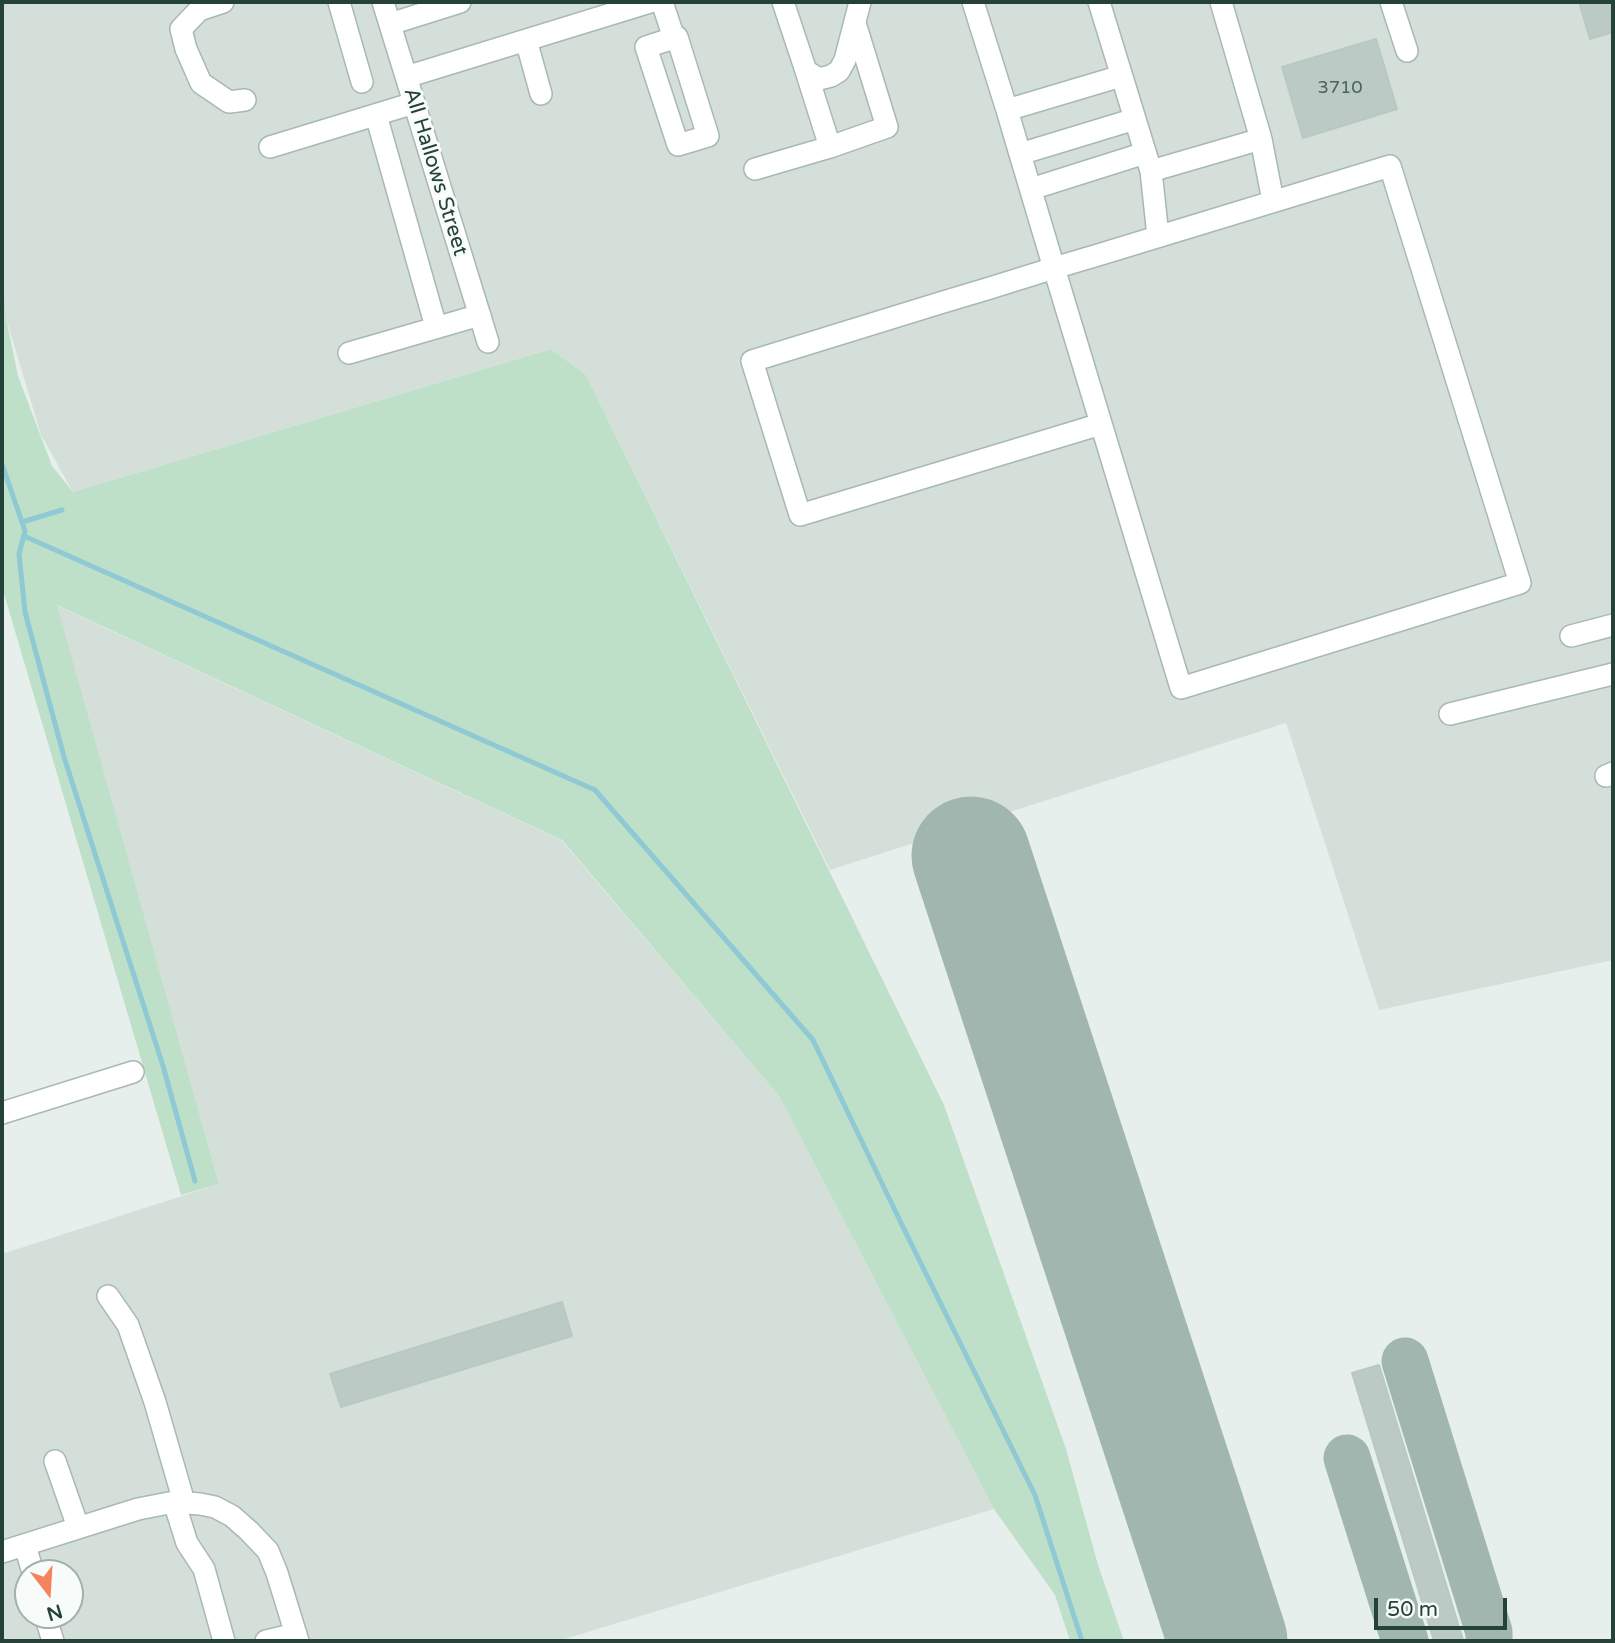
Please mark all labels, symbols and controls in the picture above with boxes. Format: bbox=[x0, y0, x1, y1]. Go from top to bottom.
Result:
house number: 3710 bbox=[1317, 77, 1363, 99]
street label: All Hallows Street bbox=[397, 85, 473, 259]
north arrow bbox=[14, 1559, 84, 1629]
scale bar bbox=[1377, 1584, 1510, 1628]
text: 50 m bbox=[1387, 1597, 1438, 1622]
text: N bbox=[44, 1599, 65, 1625]

